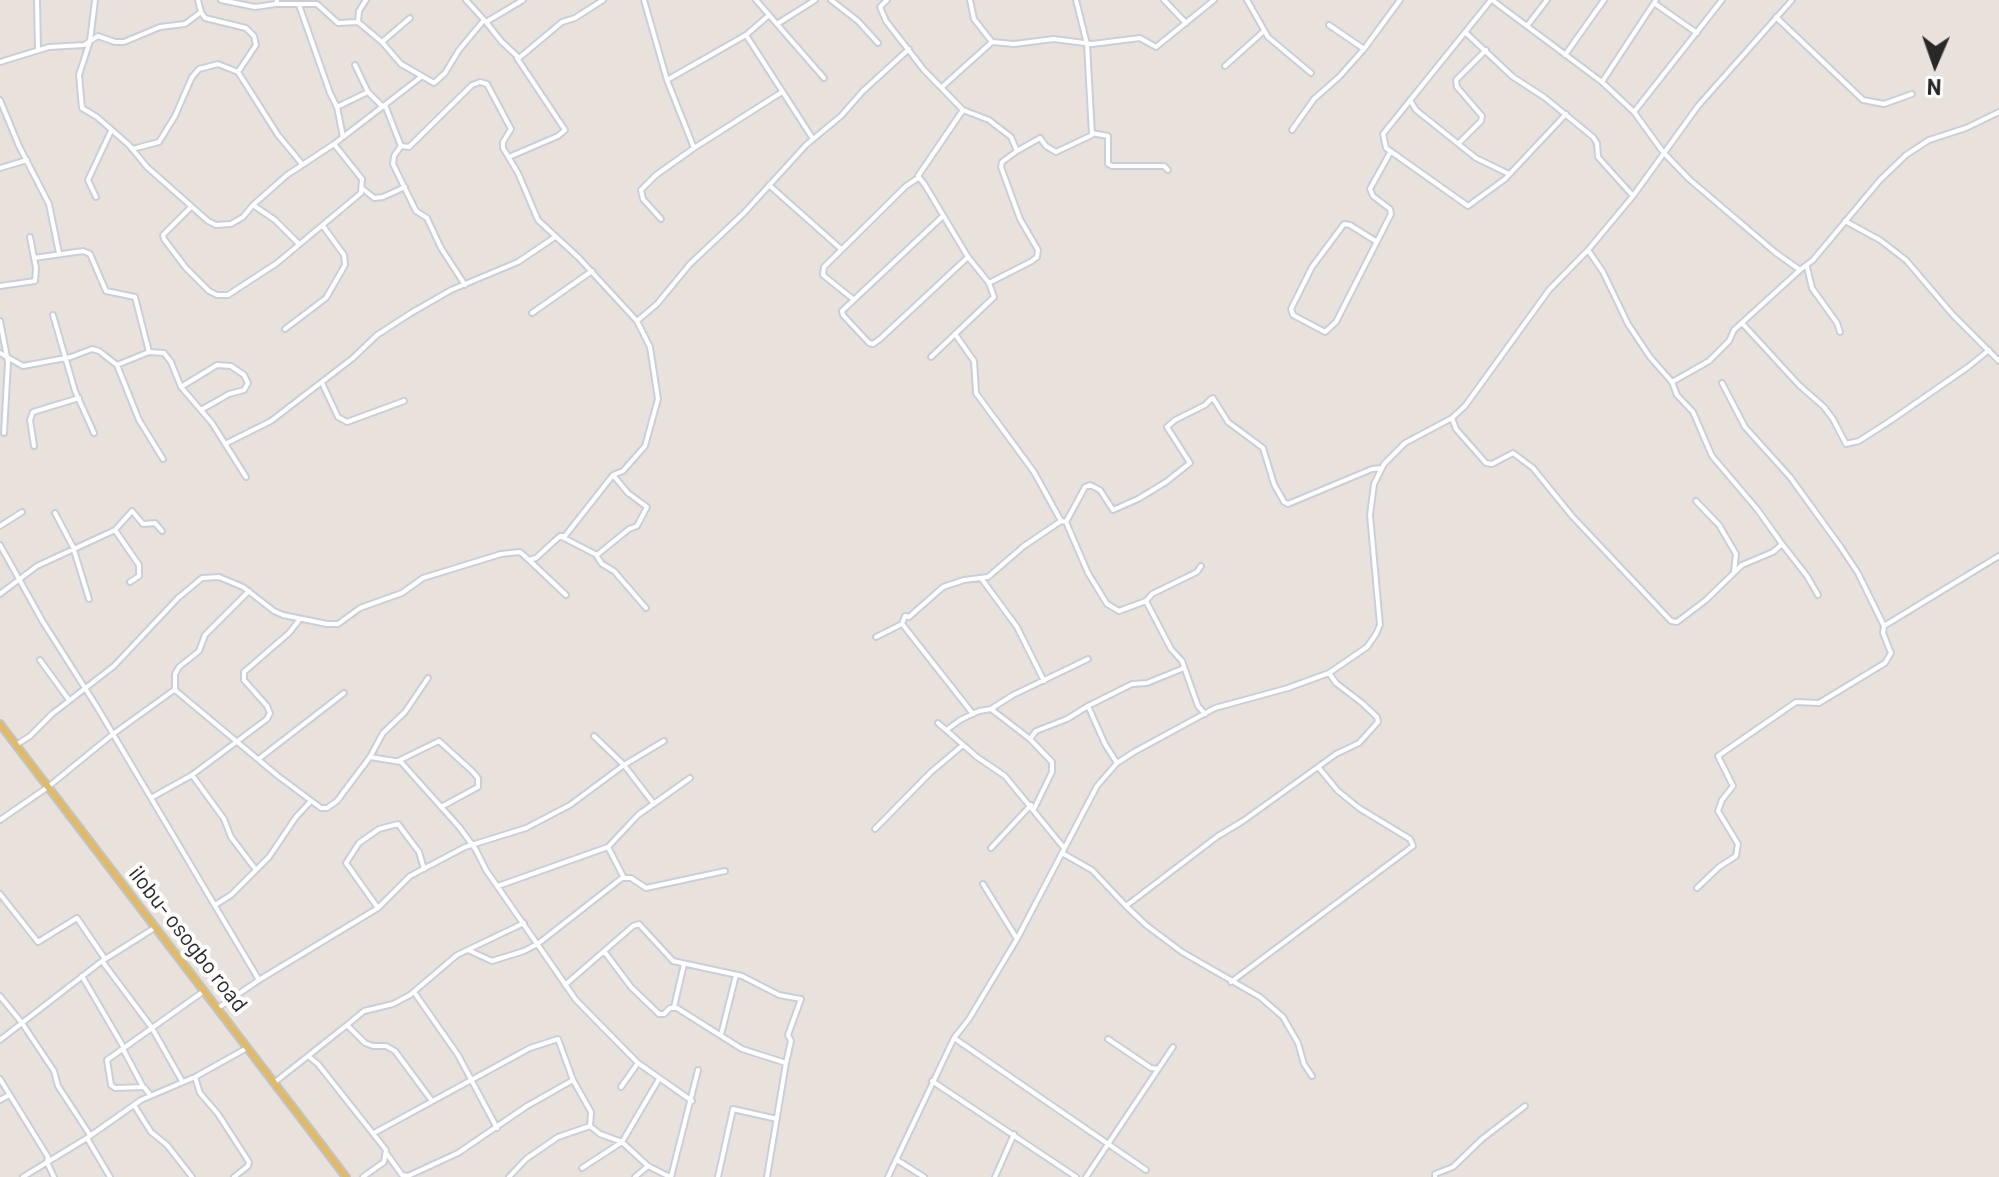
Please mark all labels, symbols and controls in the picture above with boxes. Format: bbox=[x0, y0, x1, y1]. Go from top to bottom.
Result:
north arrow bbox=[1895, 24, 1975, 104]
text: N bbox=[1926, 75, 1942, 101]
street label: ilobu- osogbo road bbox=[123, 861, 253, 1017]

